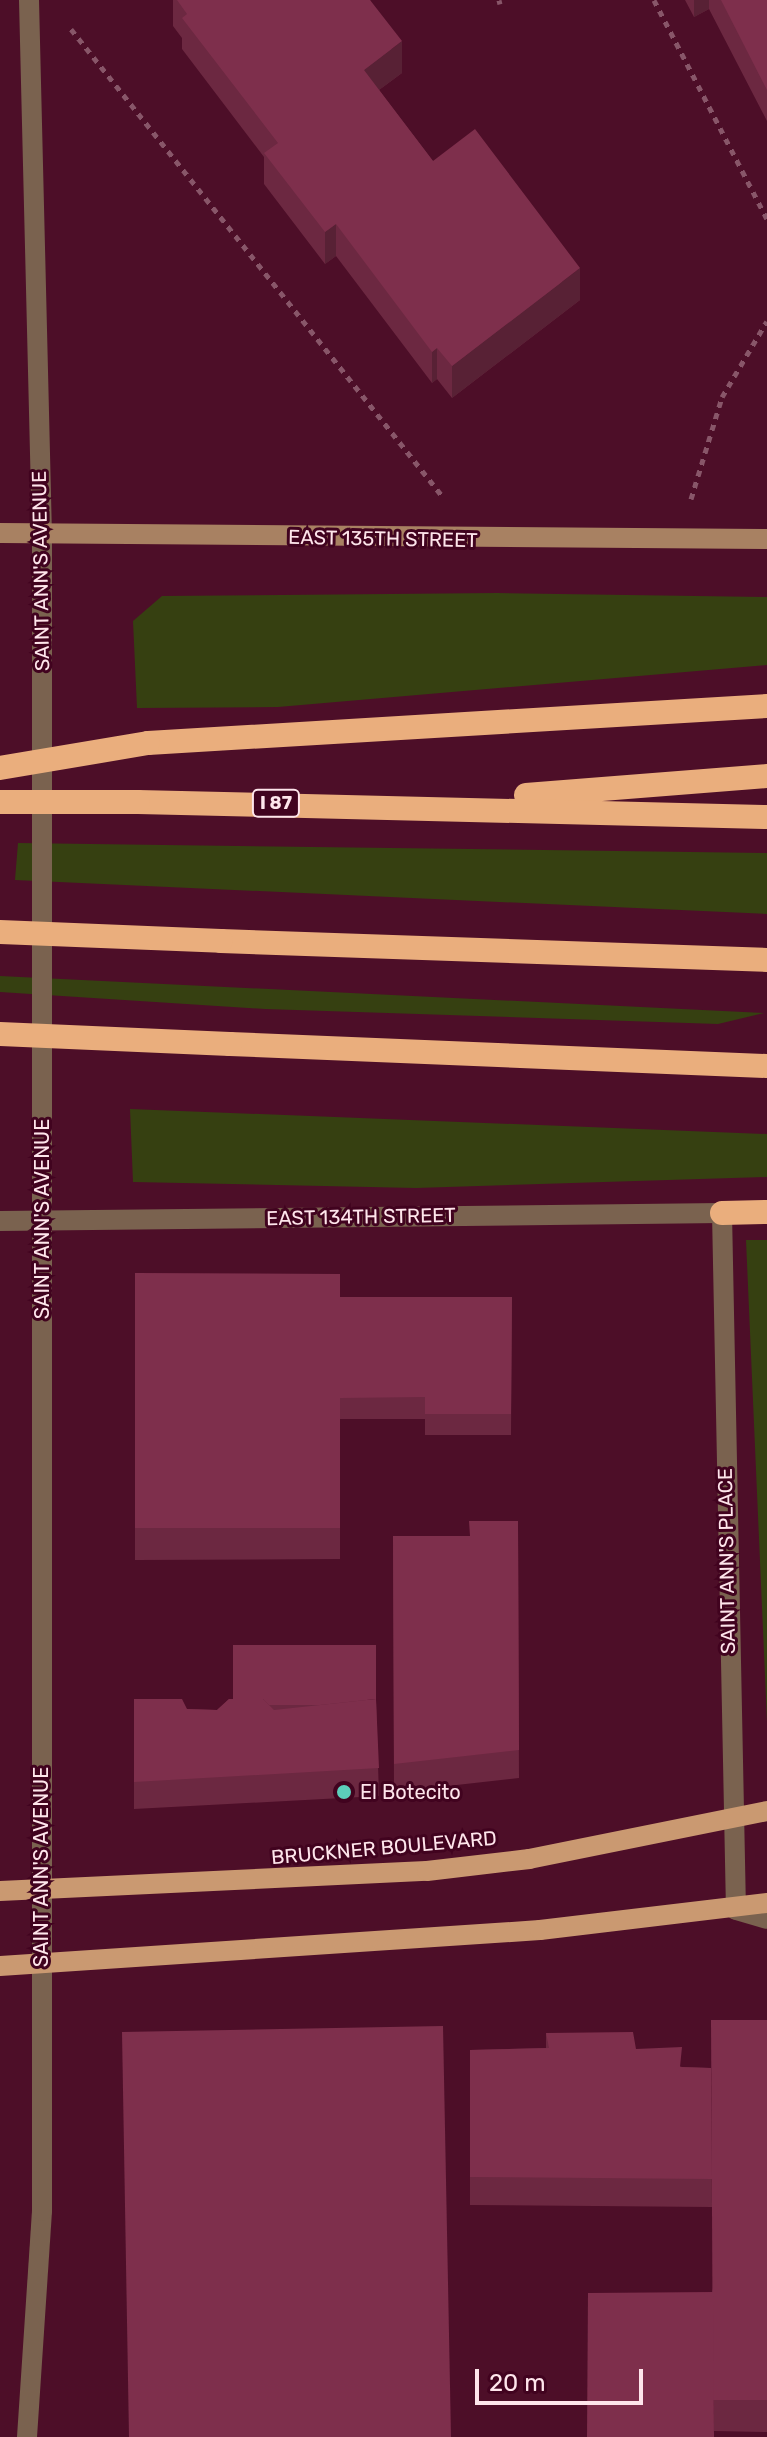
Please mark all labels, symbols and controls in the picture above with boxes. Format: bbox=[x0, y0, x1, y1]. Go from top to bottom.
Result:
street label: SAINT ANN'S AVENUE bbox=[27, 470, 55, 672]
street label: EAST 135TH STREET bbox=[288, 525, 478, 553]
road number: I 87 bbox=[250, 789, 302, 817]
street label: SAINT ANN'S AVENUE bbox=[30, 1118, 54, 1320]
street label: EAST 134TH STREET bbox=[266, 1203, 456, 1231]
street label: SAINT ANN'S PLACE bbox=[713, 1467, 741, 1655]
street label: SAINT ANN'S AVENUE bbox=[29, 1766, 53, 1968]
place label: El Botecito bbox=[360, 1780, 461, 1804]
marker: El Botecito bbox=[335, 1783, 353, 1801]
street label: BRUCKNER BOULEVARD bbox=[270, 1826, 498, 1870]
scale bar bbox=[479, 2353, 647, 2403]
text: 20 m bbox=[489, 2369, 546, 2397]

